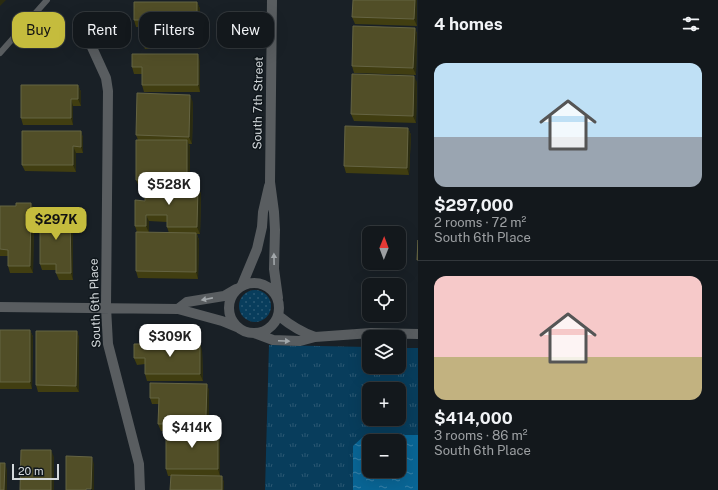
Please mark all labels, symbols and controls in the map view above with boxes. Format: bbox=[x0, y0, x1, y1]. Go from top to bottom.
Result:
chip: Buy bbox=[12, 12, 65, 48]
chip: Rent bbox=[73, 12, 131, 48]
chip: Filters bbox=[139, 12, 209, 48]
chip: New bbox=[217, 12, 274, 48]
icon: filters bbox=[680, 13, 702, 35]
text: 4 homes bbox=[434, 14, 503, 34]
street label: South 7th Street bbox=[250, 56, 266, 150]
icon: home bbox=[532, 89, 604, 161]
pin: $528K bbox=[141, 172, 197, 206]
text: $528K bbox=[147, 177, 191, 192]
text: $297,000 bbox=[434, 195, 513, 215]
pin: $297K bbox=[28, 207, 84, 241]
text: $297K bbox=[35, 212, 77, 227]
text: 2 rooms · 72 m² bbox=[434, 215, 526, 230]
north arrow bbox=[362, 226, 406, 270]
map controls bbox=[362, 226, 406, 478]
text: South 6th Place bbox=[434, 230, 531, 245]
one-way arrow bbox=[271, 252, 277, 265]
street label: South 6th Place bbox=[86, 258, 104, 348]
button: locate bbox=[362, 278, 406, 322]
one-way arrow bbox=[201, 296, 213, 302]
icon: home bbox=[532, 302, 604, 374]
pin: $309K bbox=[142, 324, 198, 358]
text: $309K bbox=[148, 329, 192, 344]
button: layers bbox=[362, 330, 406, 374]
one-way arrow bbox=[278, 337, 290, 344]
button: + bbox=[362, 382, 406, 426]
text: $414,000 bbox=[434, 408, 513, 428]
pin: $414K bbox=[164, 415, 220, 449]
text: $414K bbox=[172, 420, 212, 435]
text: 3 rooms · 86 m² bbox=[434, 428, 528, 443]
button: − bbox=[362, 434, 406, 478]
text: South 6th Place bbox=[434, 443, 531, 458]
scale bar bbox=[12, 462, 59, 481]
text: 20 m bbox=[18, 465, 43, 477]

